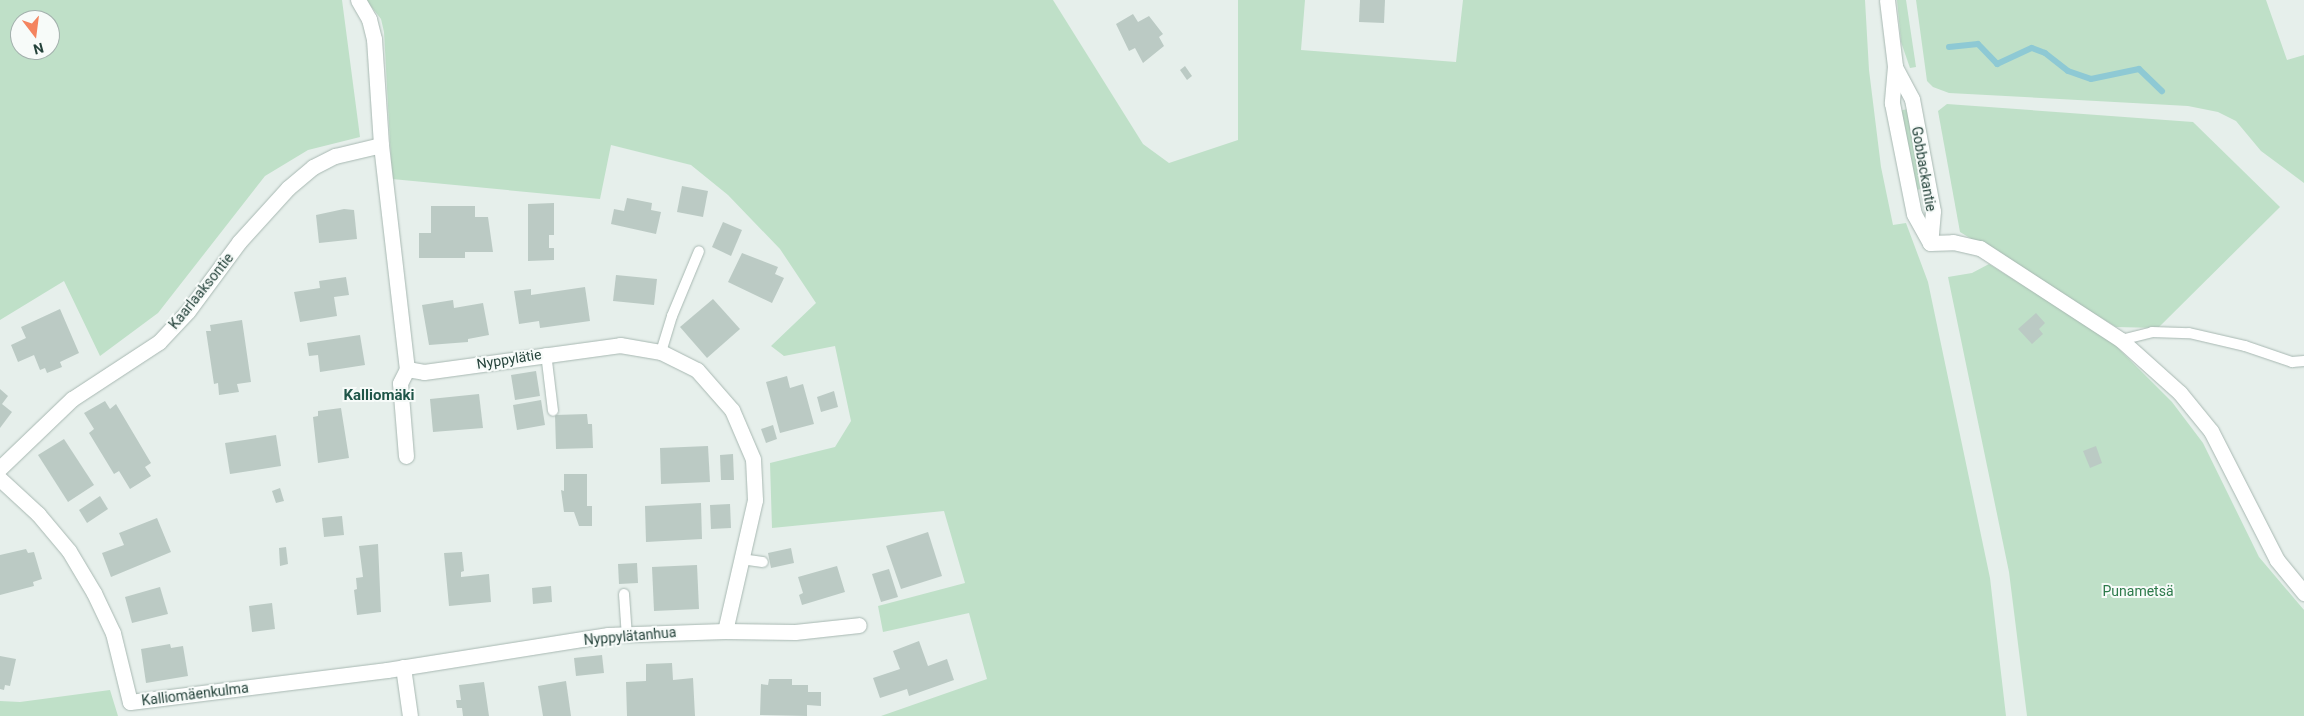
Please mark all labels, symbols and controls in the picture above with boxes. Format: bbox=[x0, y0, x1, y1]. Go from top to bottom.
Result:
north arrow bbox=[10, 10, 60, 60]
text: N bbox=[32, 40, 45, 58]
street label: Gobbackantie bbox=[1908, 125, 1940, 213]
street label: Kaarlaaksontie bbox=[165, 250, 237, 332]
street label: Nyppylätie bbox=[475, 346, 543, 372]
district label: Kalliomäki bbox=[344, 387, 414, 405]
park label: Punametsä bbox=[2102, 583, 2174, 599]
street label: Nyppylätanhua bbox=[583, 624, 677, 648]
street label: Kalliomäenkulma bbox=[141, 679, 249, 709]

